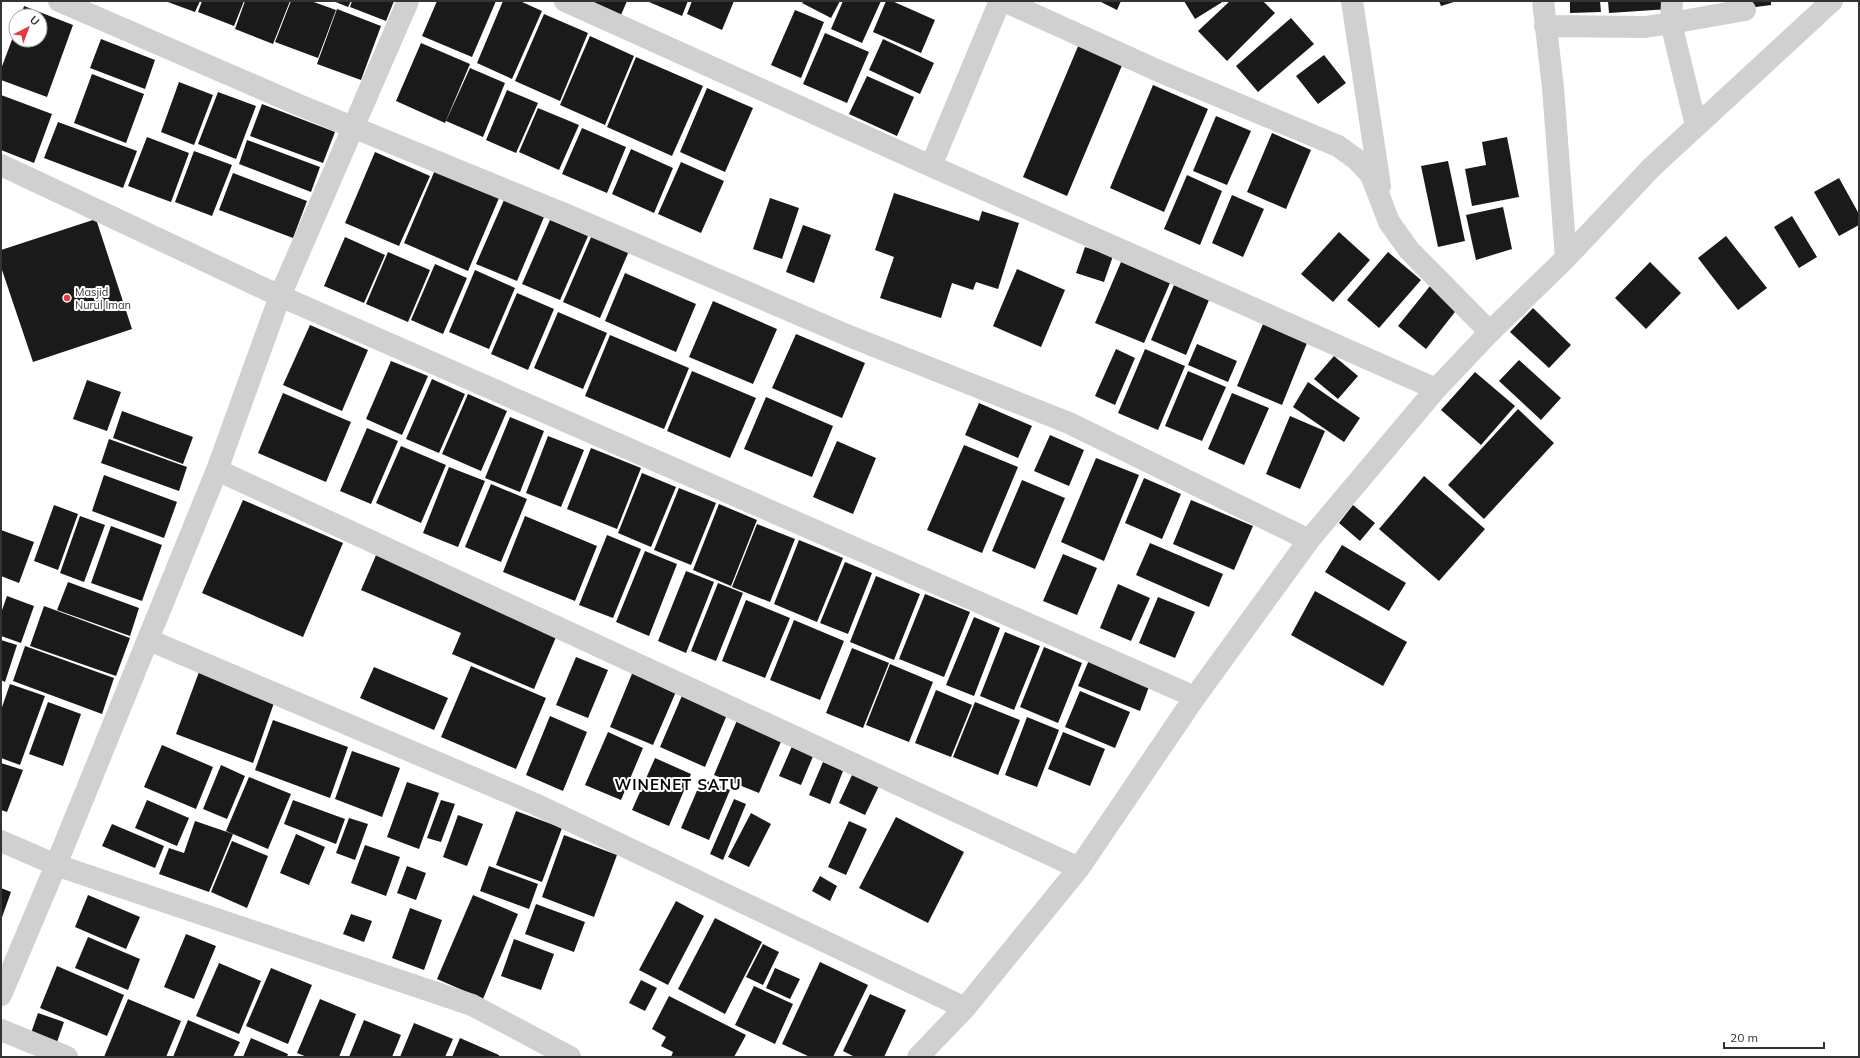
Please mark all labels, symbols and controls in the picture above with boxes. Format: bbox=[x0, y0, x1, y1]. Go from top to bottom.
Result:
north arrow bbox=[8, 8, 48, 48]
text: U bbox=[27, 13, 42, 28]
place label: Masjid Nurul Iman bbox=[75, 285, 131, 312]
marker: Masjid Nurul Iman bbox=[62, 293, 72, 303]
district label: WINENET SATU bbox=[615, 775, 741, 794]
scale bar bbox=[1724, 1024, 1824, 1050]
text: 20 m bbox=[1730, 1030, 1758, 1045]

